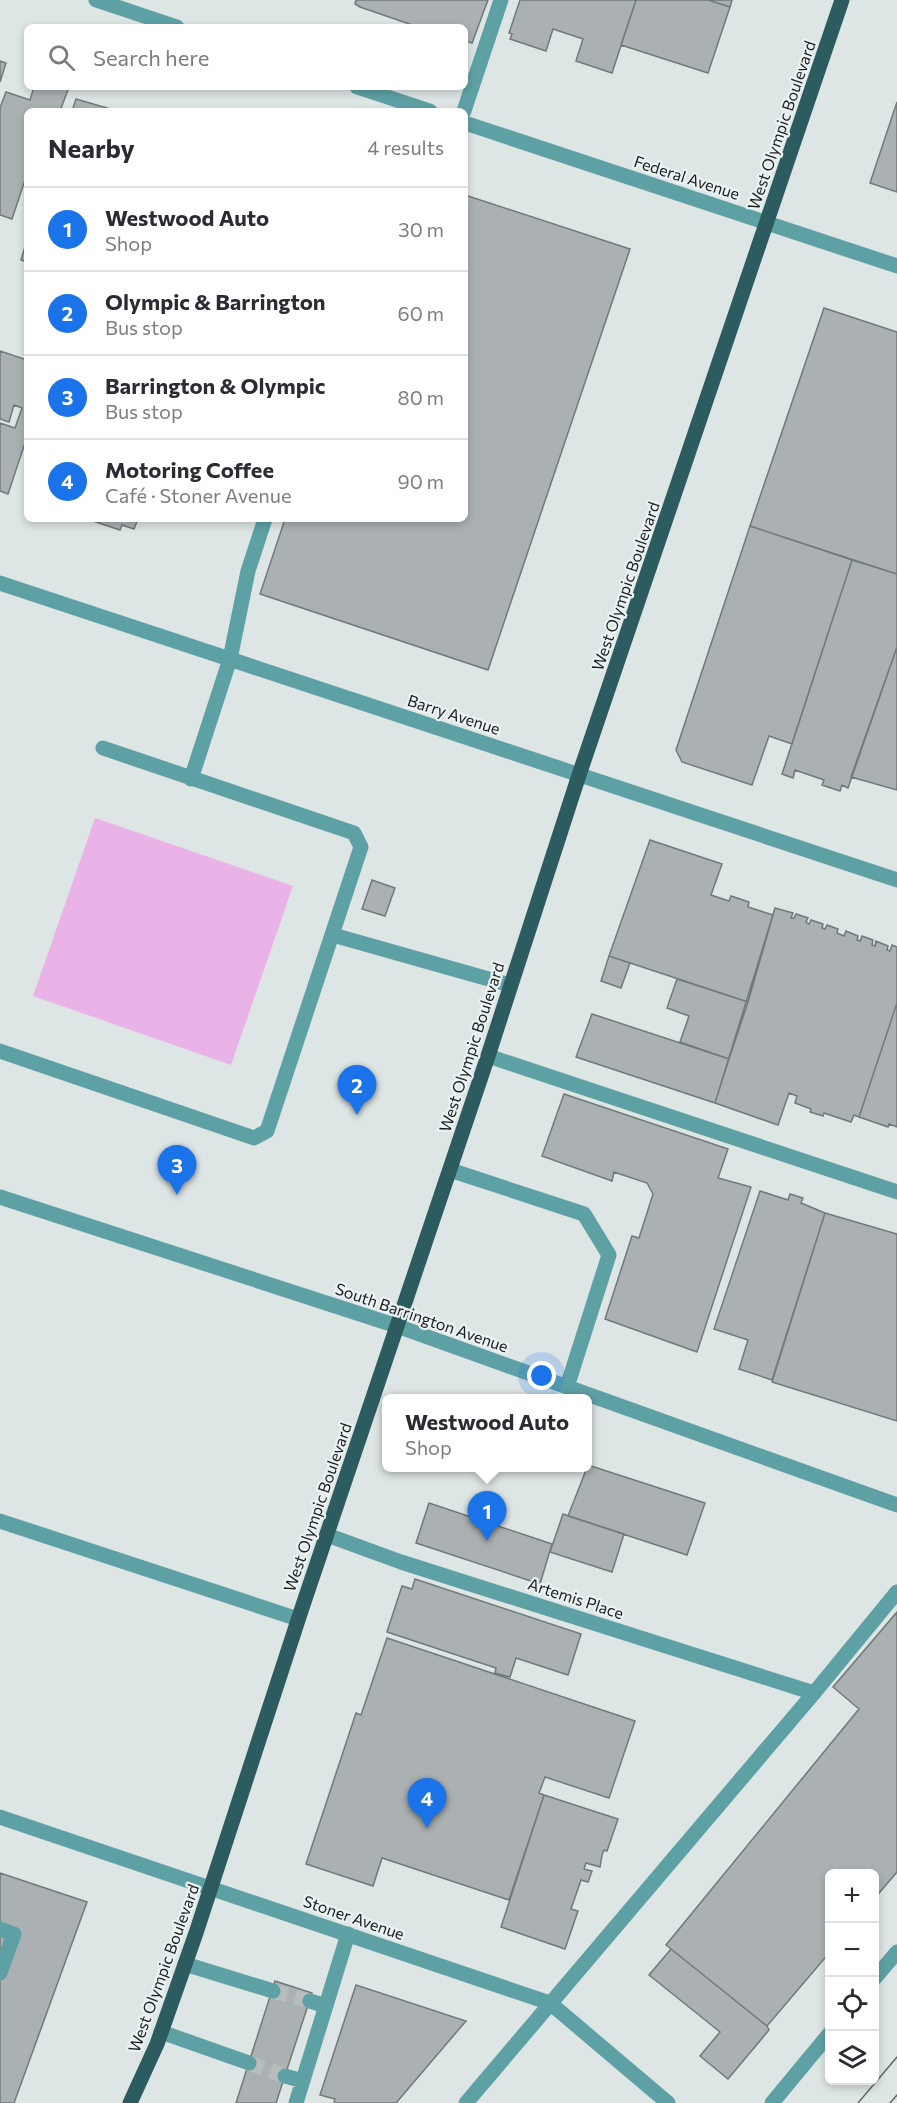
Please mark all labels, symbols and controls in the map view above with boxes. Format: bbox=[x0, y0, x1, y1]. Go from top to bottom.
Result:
search box bbox=[24, 24, 468, 90]
street label: West Olympic Boulevard bbox=[743, 38, 819, 212]
icon: search bbox=[45, 41, 78, 74]
text: Search here bbox=[93, 44, 209, 71]
text: Nearby bbox=[48, 132, 135, 163]
text: 4 results bbox=[367, 135, 444, 159]
street label: Federal Avenue bbox=[632, 151, 742, 203]
text: Westwood Auto bbox=[105, 204, 269, 231]
text: 1 bbox=[63, 217, 72, 241]
text: 30 m bbox=[398, 217, 444, 241]
text: Shop bbox=[105, 231, 152, 255]
text: Olympic & Barrington bbox=[105, 288, 326, 315]
text: 2 bbox=[62, 301, 73, 325]
text: 60 m bbox=[398, 301, 444, 325]
text: Bus stop bbox=[105, 315, 183, 339]
text: Barrington & Olympic bbox=[105, 372, 326, 399]
text: 3 bbox=[62, 385, 73, 409]
text: 80 m bbox=[398, 385, 444, 409]
text: Bus stop bbox=[105, 399, 183, 423]
text: Motoring Coffee bbox=[105, 456, 274, 483]
text: 4 bbox=[61, 469, 74, 493]
text: 90 m bbox=[398, 469, 444, 493]
text: Café · Stoner Avenue bbox=[105, 483, 292, 507]
street label: West Olympic Boulevard bbox=[587, 499, 663, 673]
street label: Barry Avenue bbox=[405, 690, 503, 738]
street label: West Olympic Boulevard bbox=[435, 960, 507, 1134]
pin: 2 bbox=[338, 1066, 376, 1115]
pin: 3 bbox=[158, 1146, 196, 1195]
street label: South Barrington Avenue bbox=[333, 1278, 511, 1356]
your location bbox=[527, 1361, 556, 1390]
popup bbox=[382, 1394, 592, 1472]
text: Westwood Auto bbox=[405, 1408, 569, 1435]
street label: West Olympic Boulevard bbox=[279, 1420, 355, 1594]
text: Shop bbox=[405, 1435, 452, 1459]
pin: 1 bbox=[468, 1492, 506, 1541]
street label: Artemis Place bbox=[526, 1574, 626, 1622]
pin: 4 bbox=[408, 1778, 446, 1828]
map controls bbox=[825, 1869, 879, 2085]
button: + bbox=[825, 1869, 879, 1923]
street label: West Olympic Boulevard bbox=[124, 1881, 202, 2055]
street label: Stoner Avenue bbox=[301, 1891, 407, 1943]
button: − bbox=[825, 1923, 879, 1977]
button: locate bbox=[825, 1977, 879, 2031]
button: layers bbox=[825, 2031, 879, 2085]

